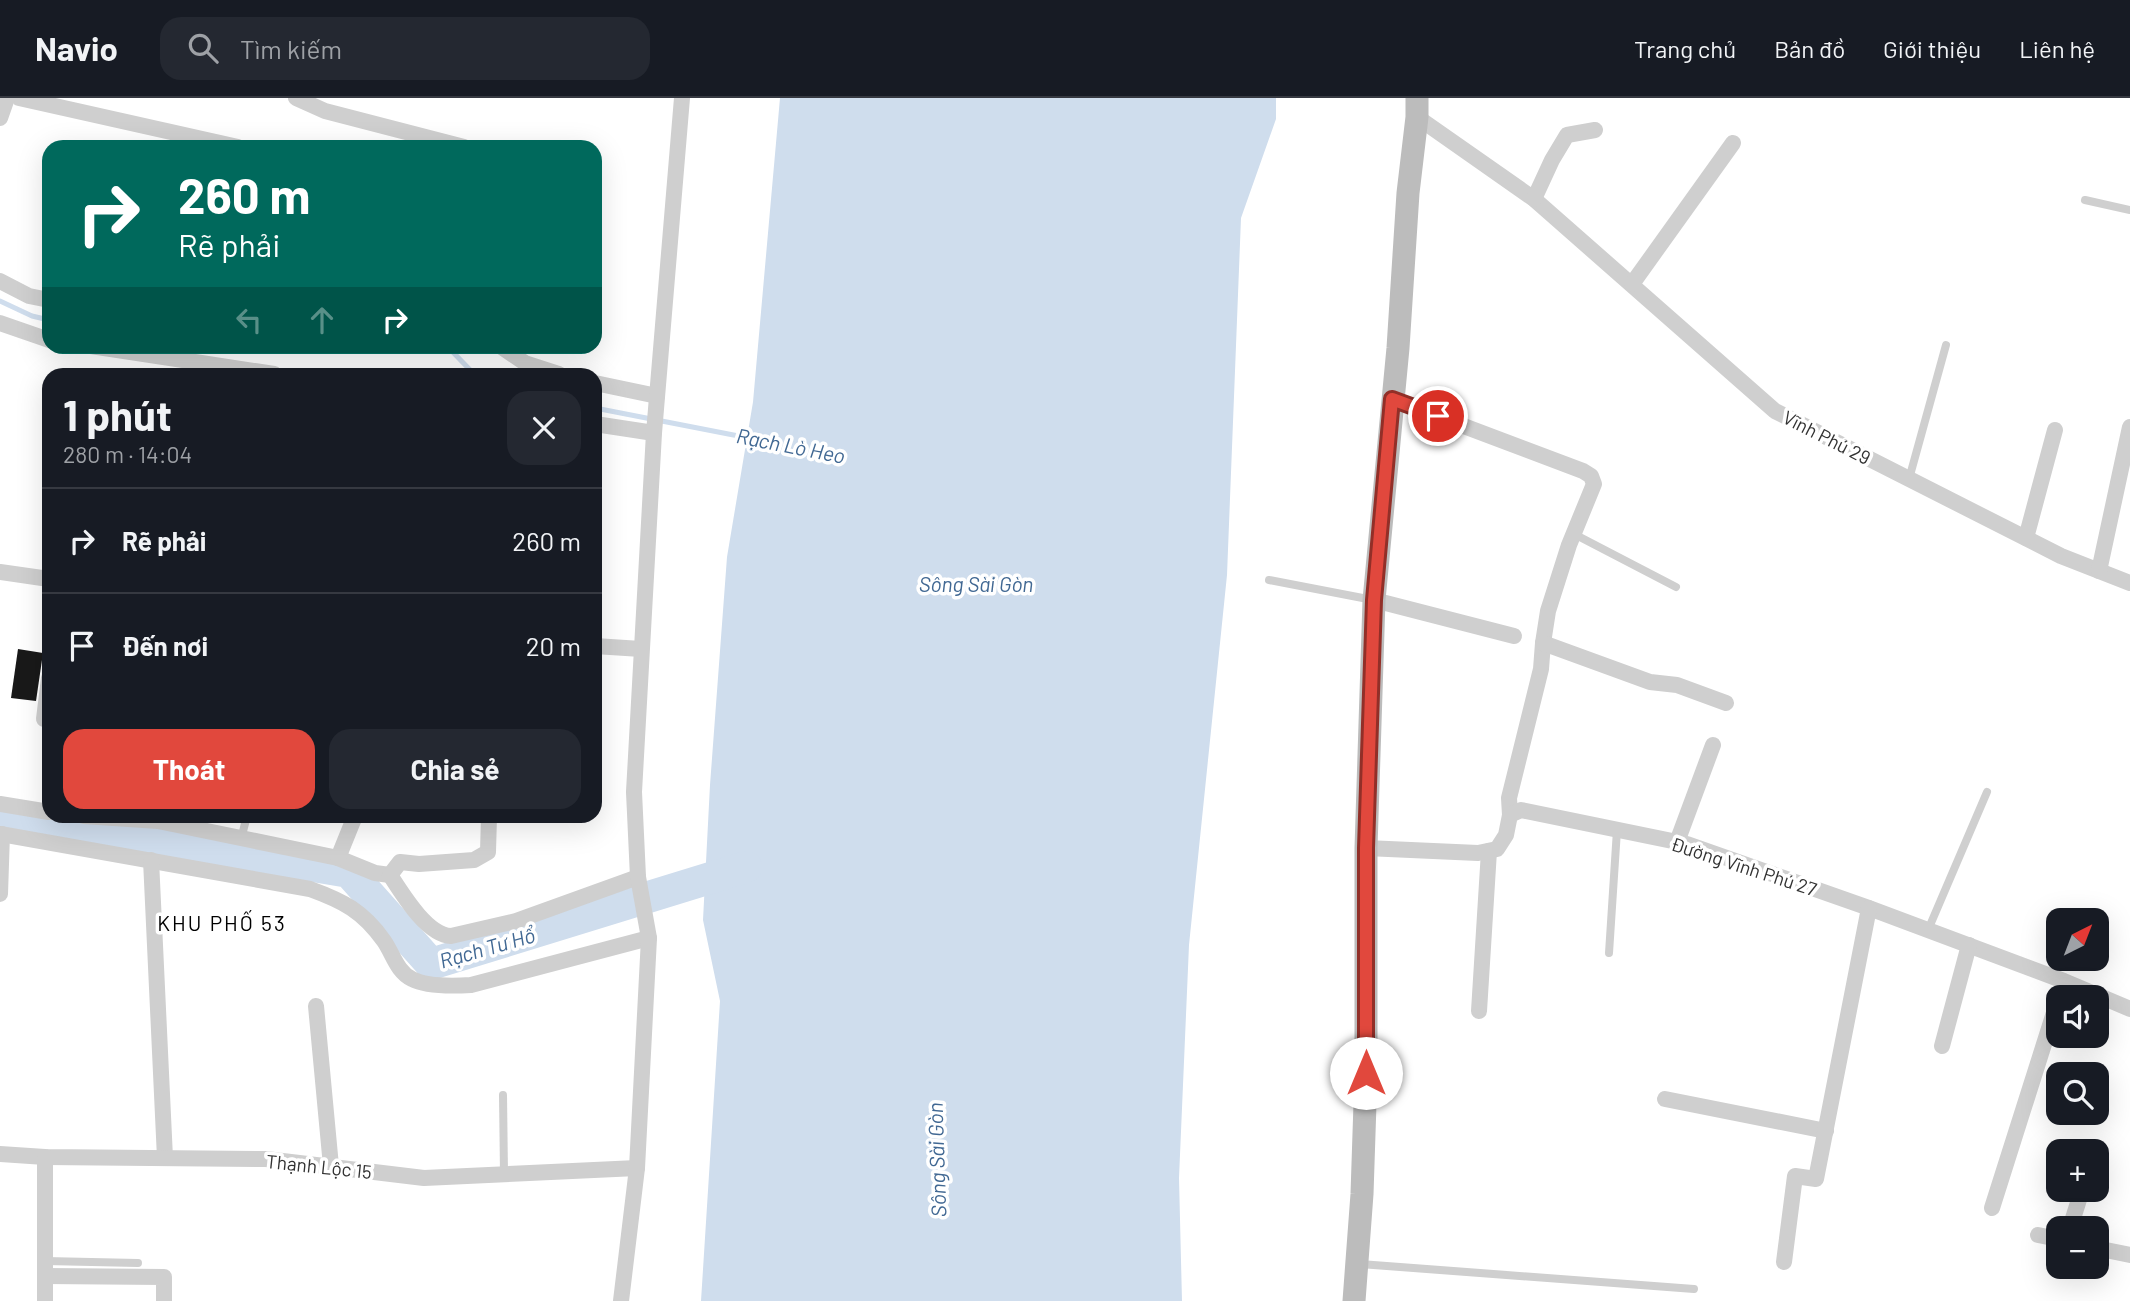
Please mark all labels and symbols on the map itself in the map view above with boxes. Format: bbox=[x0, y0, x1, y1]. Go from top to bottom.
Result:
pin bbox=[1408, 386, 1468, 446]
street label: Vĩnh Phú 29 bbox=[1779, 405, 1875, 469]
water label: Rạch Lò Heo bbox=[735, 422, 847, 468]
water label: Sông Sài Gòn bbox=[919, 571, 1033, 596]
street label: Đường Vĩnh Phú 27 bbox=[1668, 832, 1820, 900]
north arrow bbox=[2046, 908, 2109, 971]
district label: KHU PHỐ 53 bbox=[157, 910, 287, 935]
water label: Rạch Tư Hổ bbox=[436, 921, 539, 973]
position arrow bbox=[1329, 1036, 1403, 1110]
water label: Sông Sài Gòn bbox=[922, 1102, 950, 1218]
street label: Thạnh Lộc 15 bbox=[265, 1149, 373, 1183]

